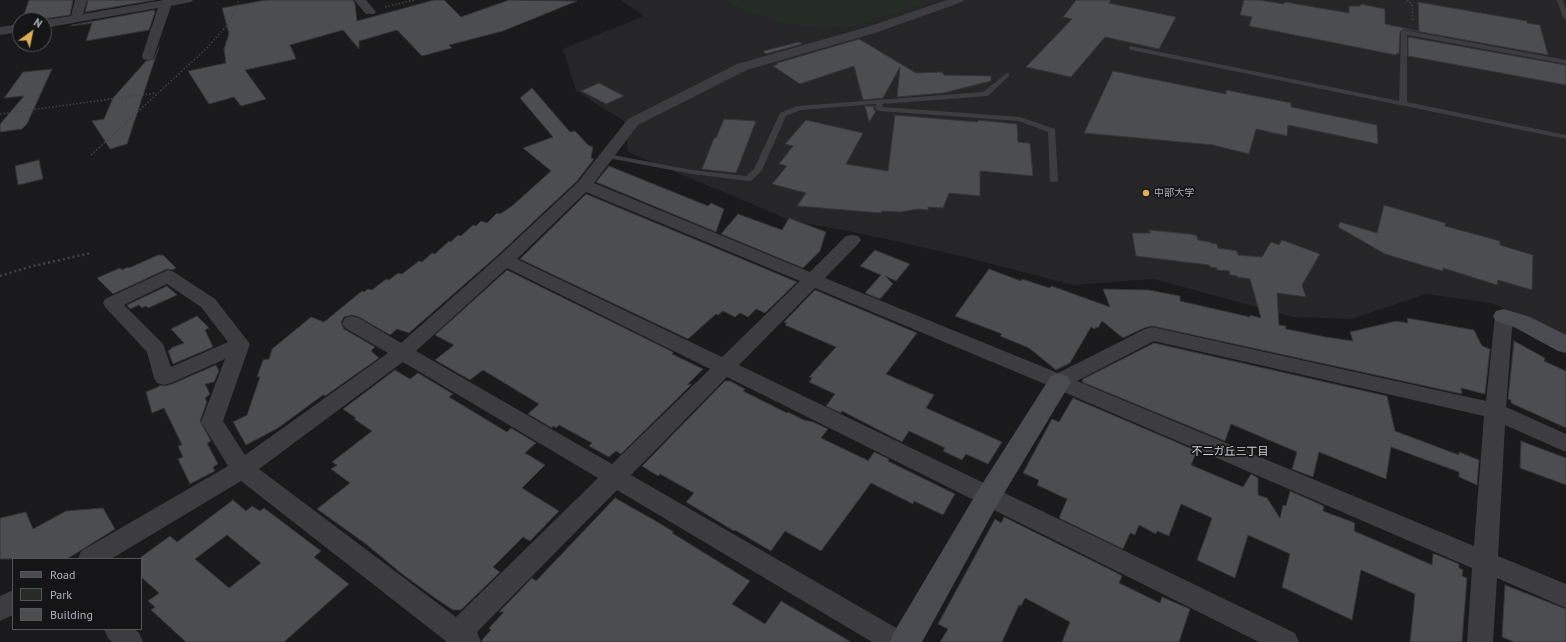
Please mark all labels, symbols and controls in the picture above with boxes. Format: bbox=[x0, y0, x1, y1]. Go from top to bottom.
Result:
north arrow bbox=[12, 12, 52, 52]
text: N bbox=[31, 15, 45, 31]
place label: 中部大学 bbox=[1154, 187, 1194, 199]
marker: 中部大学 bbox=[1141, 188, 1151, 198]
district label: 不二ガ丘三丁目 bbox=[1192, 445, 1268, 459]
legend bbox=[12, 558, 142, 630]
text: Road bbox=[50, 567, 75, 582]
text: Park bbox=[50, 587, 72, 602]
text: Building bbox=[50, 607, 93, 622]

